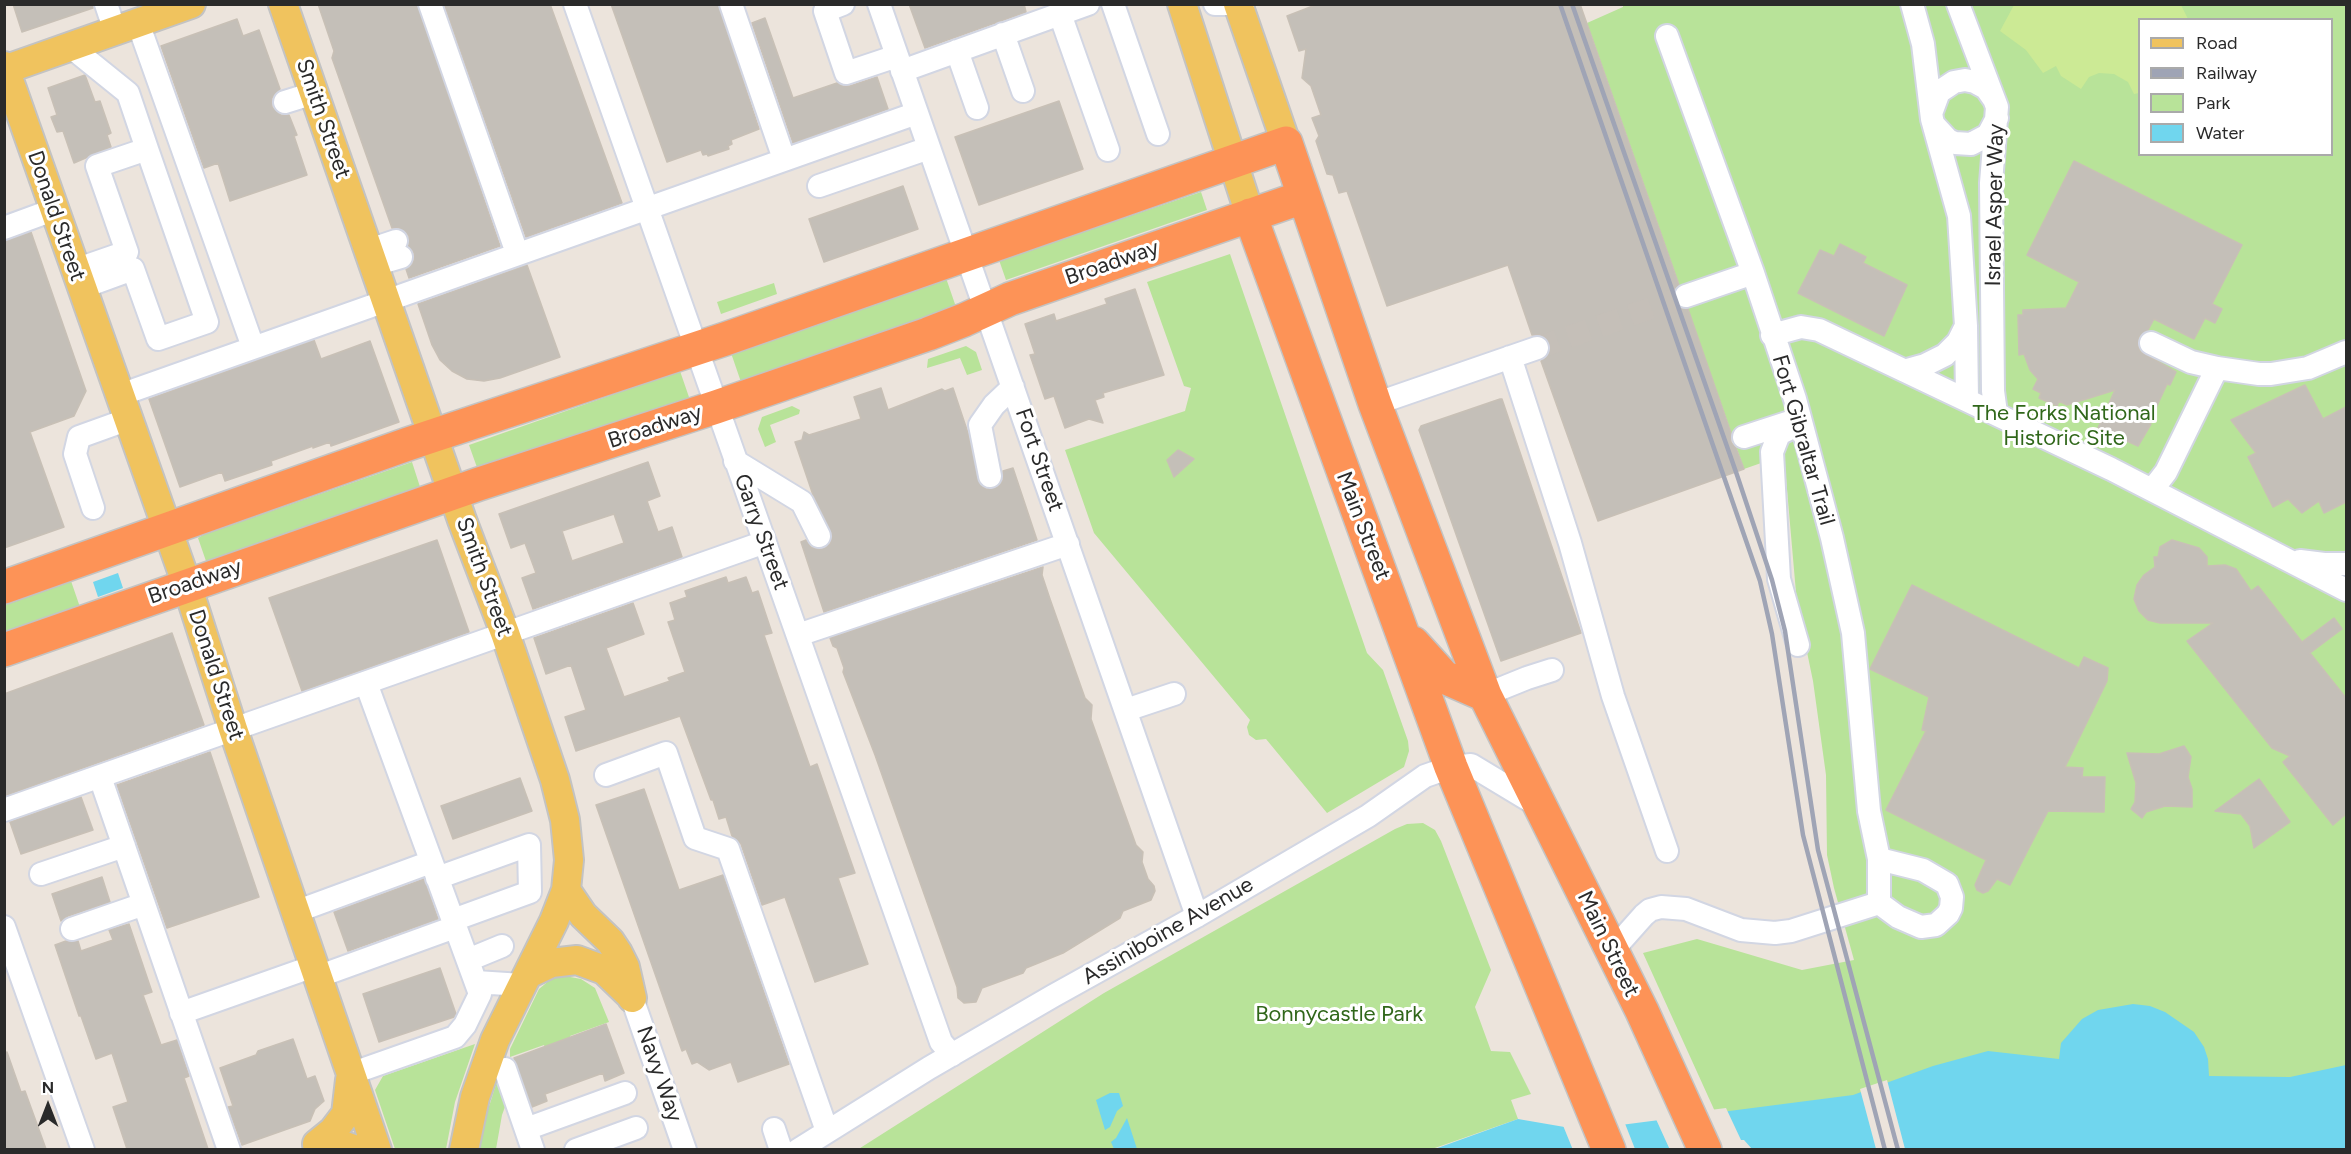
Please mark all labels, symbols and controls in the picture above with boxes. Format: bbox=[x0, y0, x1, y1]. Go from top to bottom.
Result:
legend bbox=[2138, 18, 2333, 156]
text: Road bbox=[2196, 32, 2237, 54]
street label: Smith Street bbox=[290, 56, 356, 182]
text: Railway bbox=[2196, 62, 2257, 84]
text: Park bbox=[2196, 92, 2230, 114]
text: Water bbox=[2196, 122, 2244, 144]
street label: Israel Asper Way bbox=[1980, 123, 2010, 287]
street label: Donald Street bbox=[21, 147, 91, 285]
street label: Broadway bbox=[1062, 235, 1162, 291]
street label: Fort Gibraltar Trail bbox=[1766, 352, 1840, 528]
street label: Broadway bbox=[605, 399, 705, 455]
park label: The Forks National Historic Site bbox=[1973, 401, 2155, 452]
street label: Fort Street bbox=[1009, 405, 1069, 515]
street label: Main Street bbox=[1330, 468, 1396, 584]
street label: Garry Street bbox=[728, 470, 794, 594]
street label: Smith Street bbox=[450, 514, 518, 640]
street label: Broadway bbox=[145, 554, 245, 610]
street label: Donald Street bbox=[182, 606, 250, 744]
street label: Assiniboine Avenue bbox=[1078, 871, 1258, 991]
street label: Main Street bbox=[1571, 887, 1645, 1001]
park label: Bonnycastle Park bbox=[1255, 1002, 1423, 1028]
street label: Navy Way bbox=[630, 1023, 688, 1125]
north arrow bbox=[18, 1076, 78, 1136]
text: N bbox=[42, 1078, 54, 1097]

